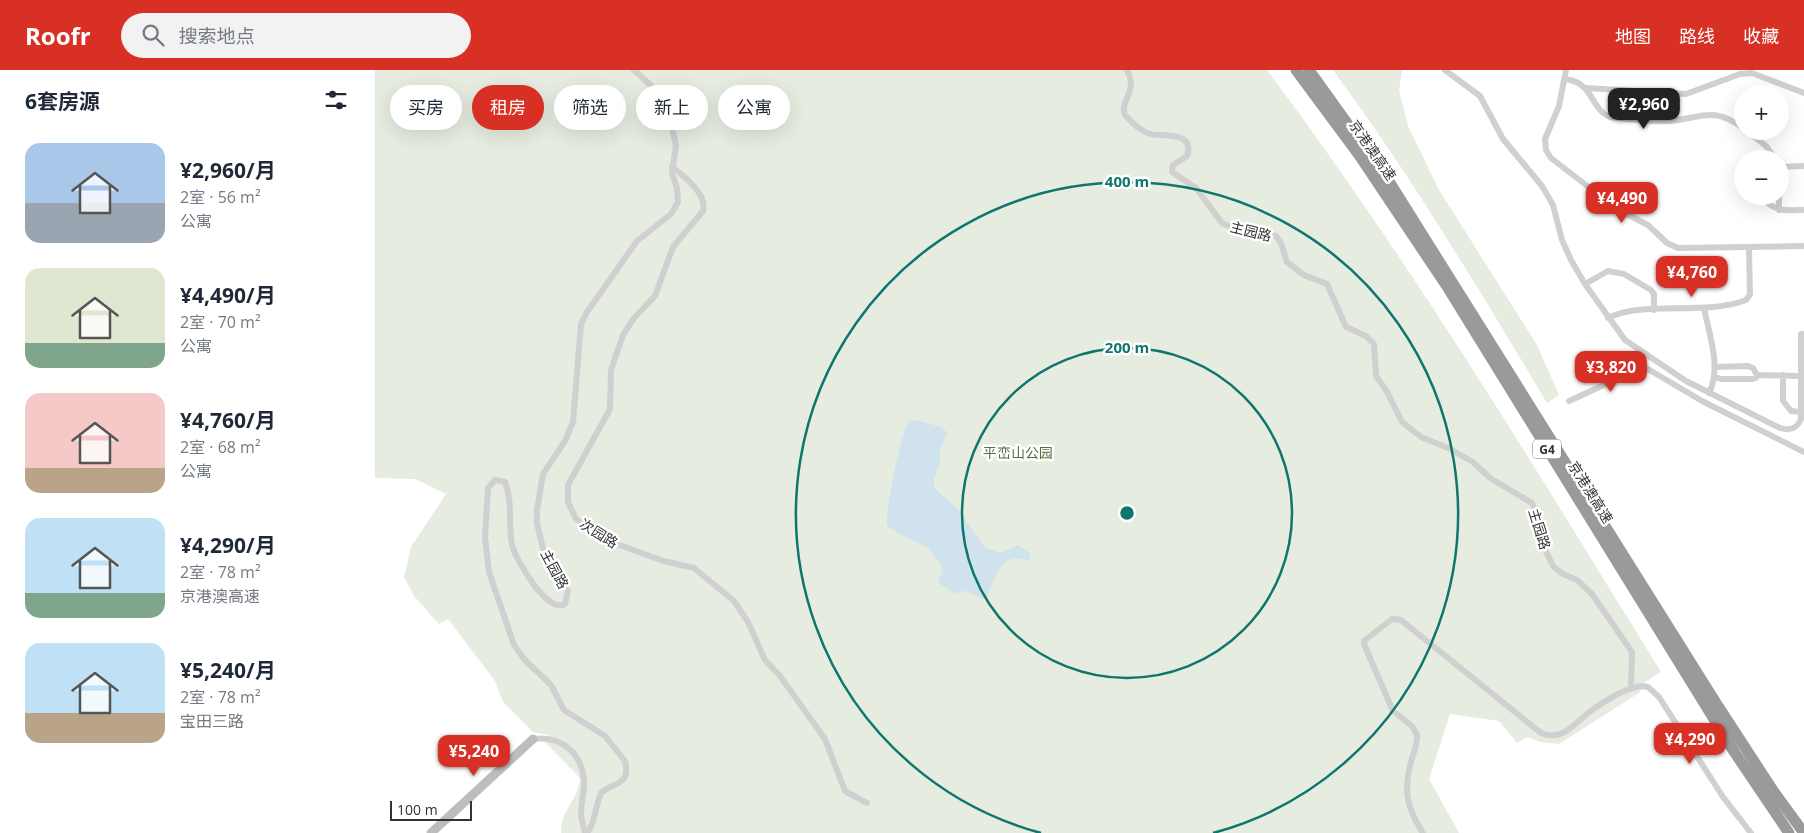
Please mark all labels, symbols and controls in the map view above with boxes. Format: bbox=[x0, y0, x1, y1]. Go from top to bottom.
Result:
search box bbox=[121, 13, 471, 58]
text: Roofr bbox=[25, 19, 91, 52]
icon: search bbox=[139, 21, 167, 49]
text: 搜索地点 bbox=[179, 23, 255, 49]
text: 地图 bbox=[1615, 24, 1651, 48]
text: 路线 bbox=[1679, 24, 1715, 48]
text: 收藏 bbox=[1743, 24, 1779, 48]
chip: 买房 bbox=[390, 85, 462, 130]
chip: 租房 bbox=[472, 85, 544, 130]
chip: 筛选 bbox=[554, 85, 626, 130]
chip: 新上 bbox=[636, 85, 708, 130]
chip: 公寓 bbox=[718, 85, 790, 130]
map controls bbox=[1734, 85, 1789, 205]
button: + bbox=[1734, 85, 1789, 140]
icon: filters bbox=[322, 86, 350, 114]
text: 6套房源 bbox=[25, 87, 100, 115]
pin: ¥2,960 bbox=[1603, 88, 1685, 130]
text: ¥2,960 bbox=[1619, 93, 1669, 115]
street label: 京港澳高速 bbox=[1345, 116, 1401, 184]
button: − bbox=[1734, 150, 1789, 205]
text: ¥2,960/月 bbox=[180, 156, 276, 184]
icon: home bbox=[65, 163, 125, 223]
text: 400 m bbox=[1105, 171, 1149, 191]
pin: ¥4,490 bbox=[1581, 182, 1663, 224]
text: 2室 · 56 m² bbox=[180, 186, 261, 208]
text: ¥4,490 bbox=[1597, 187, 1647, 209]
text: 公寓 bbox=[180, 210, 212, 232]
street label: 主园路 bbox=[1228, 217, 1274, 245]
pin: ¥4,760 bbox=[1651, 256, 1733, 298]
text: ¥4,760 bbox=[1667, 261, 1717, 283]
text: ¥4,490/月 bbox=[180, 281, 276, 309]
icon: home bbox=[65, 288, 125, 348]
text: 2室 · 70 m² bbox=[180, 311, 261, 333]
text: 公寓 bbox=[180, 335, 212, 357]
text: 200 m bbox=[1105, 337, 1149, 357]
pin: ¥3,820 bbox=[1570, 350, 1652, 393]
text: ¥3,820 bbox=[1586, 356, 1636, 378]
text: ¥4,760/月 bbox=[180, 406, 276, 434]
icon: home bbox=[65, 413, 125, 473]
text: 2室 · 68 m² bbox=[180, 436, 261, 458]
road number: G4 bbox=[1533, 439, 1561, 458]
park label: 平峦山公园 bbox=[983, 443, 1053, 462]
street label: 京港澳高速 bbox=[1564, 457, 1618, 527]
text: 公寓 bbox=[180, 460, 212, 482]
centre of rings bbox=[1118, 504, 1136, 522]
street label: 主园路 bbox=[1525, 506, 1555, 552]
street label: 次园路 bbox=[576, 514, 622, 552]
text: ¥4,290/月 bbox=[180, 531, 276, 559]
icon: home bbox=[65, 538, 125, 598]
street label: 主园路 bbox=[537, 546, 573, 592]
text: 2室 · 78 m² bbox=[180, 561, 261, 583]
text: 京港澳高速 bbox=[180, 585, 260, 607]
text: ¥5,240/月 bbox=[180, 656, 276, 684]
icon: home bbox=[65, 663, 125, 723]
text: 2室 · 78 m² bbox=[180, 686, 261, 708]
text: 宝田三路 bbox=[180, 710, 244, 732]
pin: ¥4,290 bbox=[1649, 722, 1731, 765]
text: ¥4,290 bbox=[1665, 728, 1715, 750]
pin: ¥5,240 bbox=[433, 734, 515, 777]
text: ¥5,240 bbox=[449, 740, 499, 762]
scale bar bbox=[390, 798, 473, 821]
text: 100 m bbox=[397, 800, 438, 819]

